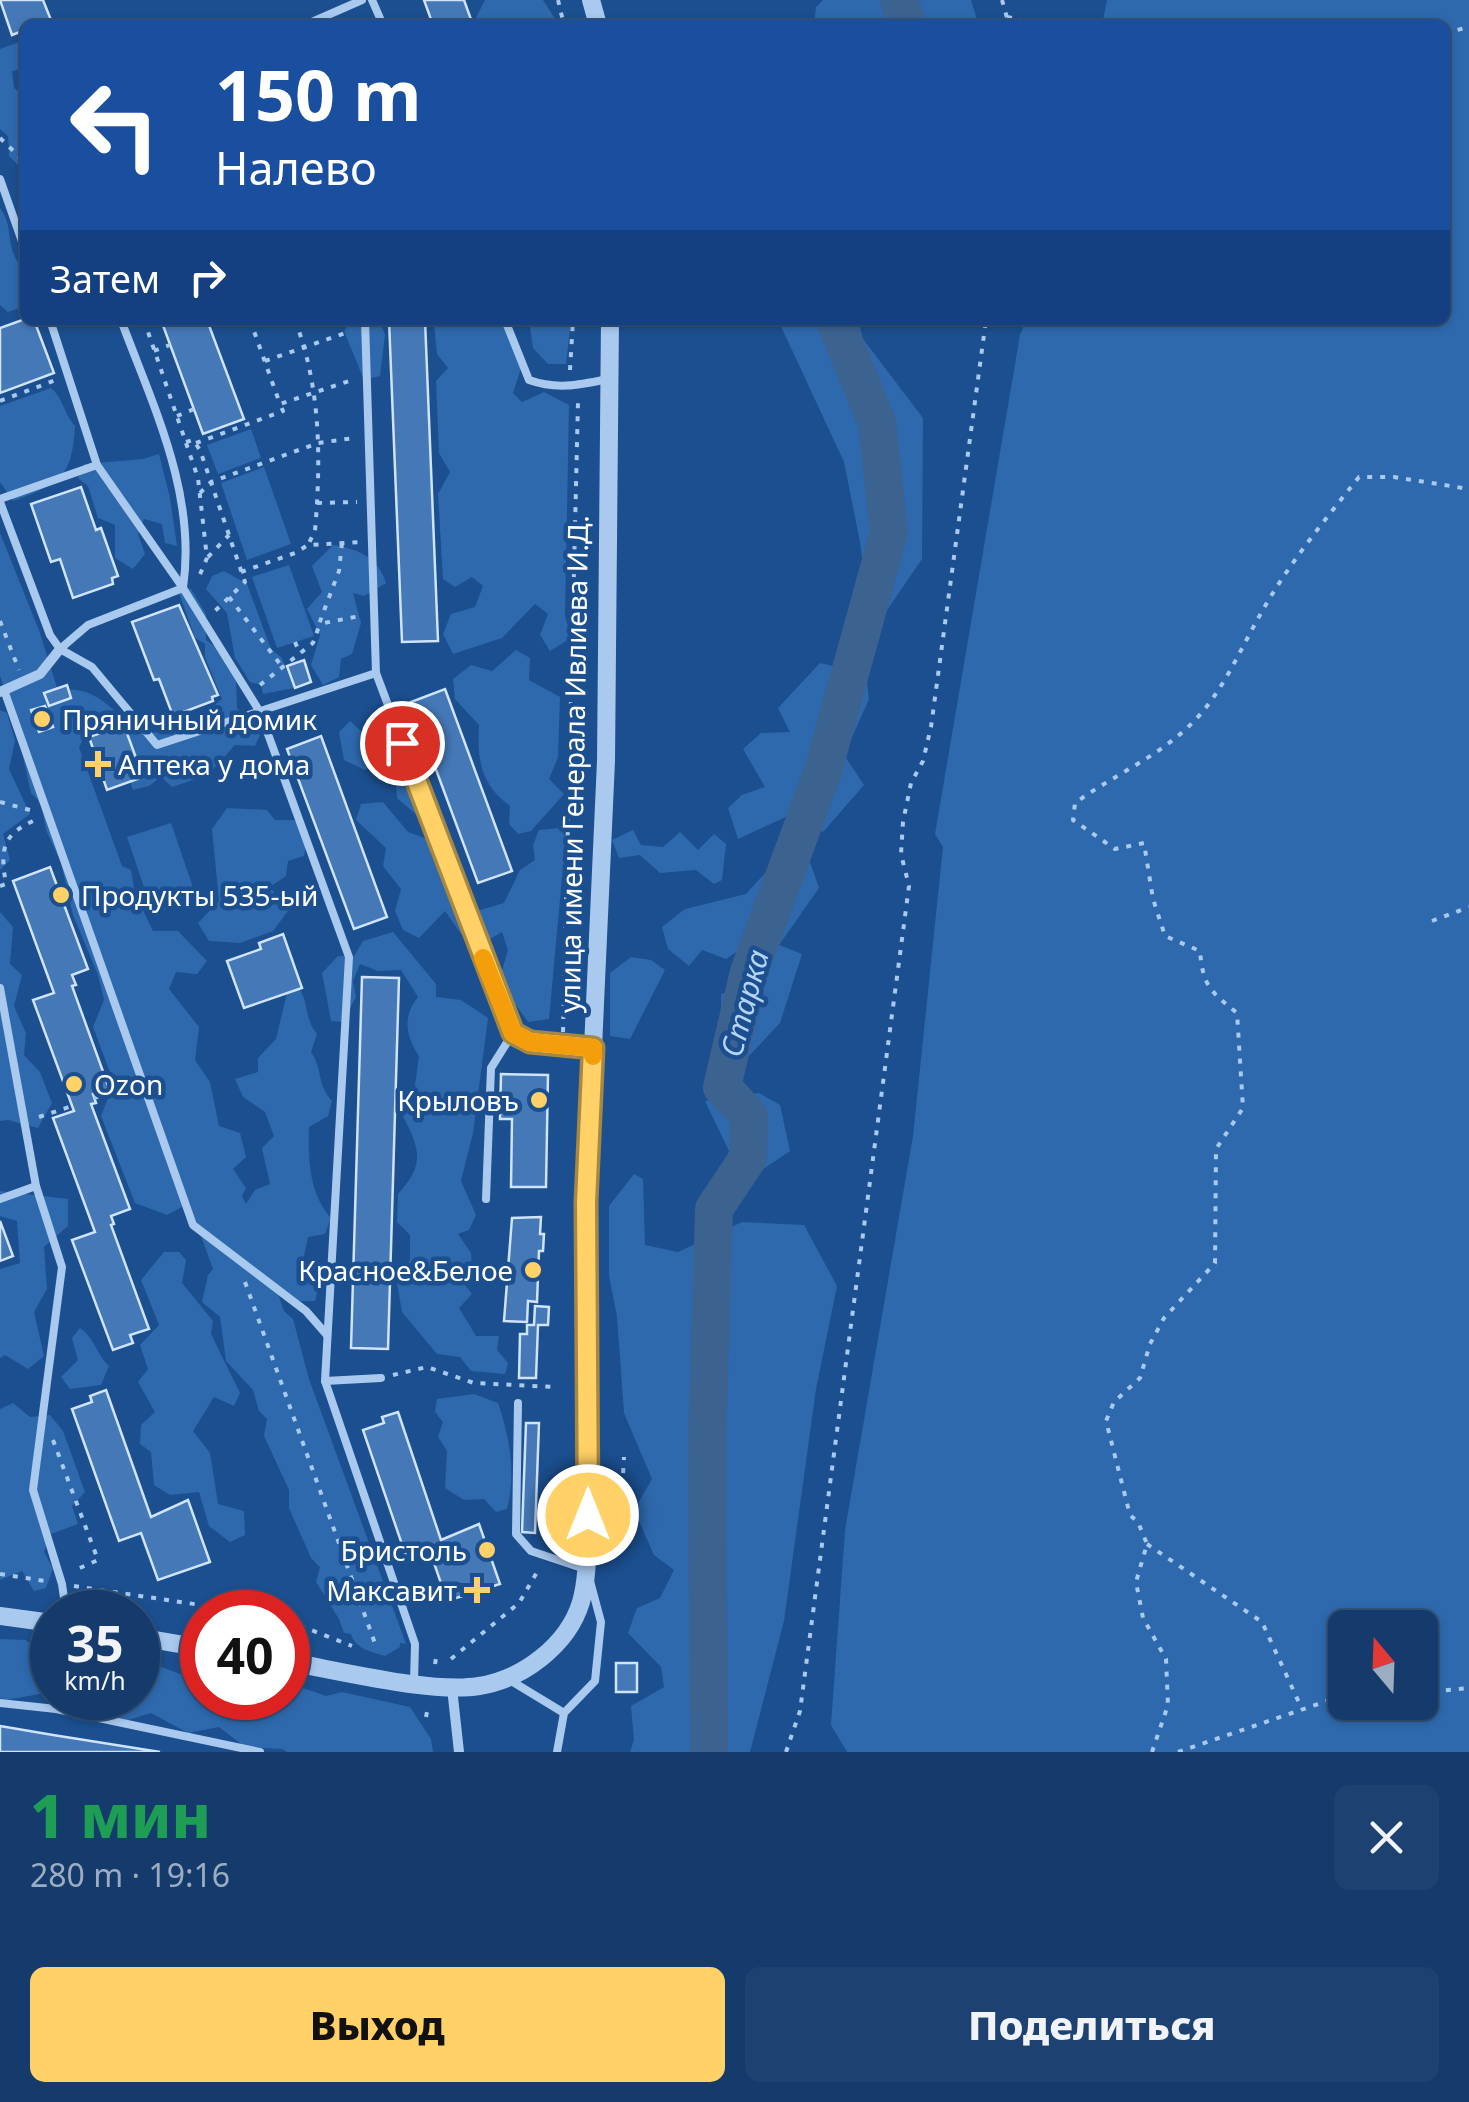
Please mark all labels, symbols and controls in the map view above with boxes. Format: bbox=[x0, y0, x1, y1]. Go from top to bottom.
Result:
text: 150 m bbox=[215, 46, 422, 142]
icon: left bbox=[50, 60, 180, 190]
text: Налево bbox=[215, 137, 377, 198]
icon: right bbox=[180, 250, 235, 305]
text: Затем bbox=[50, 252, 160, 304]
street label: улица имени Генерала Ивлиева И.Д. bbox=[550, 515, 596, 1013]
place label: Пряничный домик bbox=[62, 700, 317, 738]
pin bbox=[360, 701, 445, 786]
marker: Пряничный домик bbox=[31, 708, 53, 730]
icon: arrive bbox=[375, 716, 430, 771]
place label: Аптека у дома bbox=[118, 745, 310, 783]
marker: Аптека у дома bbox=[87, 753, 109, 775]
place label: Продукты 535-ый bbox=[81, 876, 318, 914]
marker: Продукты 535-ый bbox=[50, 884, 72, 906]
water label: Старка bbox=[710, 945, 778, 1061]
place label: Ozon bbox=[94, 1065, 163, 1103]
marker: Ozon bbox=[63, 1073, 85, 1095]
place label: Крыловъ bbox=[397, 1081, 519, 1119]
marker: Крыловъ bbox=[528, 1089, 550, 1111]
place label: Красное&Белое bbox=[298, 1251, 513, 1289]
marker: Красное&Белое bbox=[522, 1259, 544, 1281]
position arrow bbox=[536, 1463, 640, 1567]
place label: Бристоль bbox=[341, 1531, 467, 1569]
marker: Бристоль bbox=[476, 1539, 498, 1561]
place label: Максавит bbox=[326, 1571, 457, 1609]
marker: Максавит bbox=[466, 1579, 488, 1601]
speed limit sign: 40 bbox=[180, 1590, 310, 1720]
text: 35 bbox=[66, 1609, 124, 1677]
north arrow bbox=[1328, 1610, 1438, 1720]
map controls bbox=[1328, 1610, 1438, 1720]
text: km/h bbox=[64, 1663, 126, 1697]
text: 1 мин bbox=[30, 1774, 211, 1856]
button: close bbox=[1334, 1785, 1439, 1890]
text: 280 m · 19:16 bbox=[30, 1853, 230, 1896]
button: Выход bbox=[30, 1967, 725, 2082]
button: Поделиться bbox=[745, 1967, 1439, 2082]

